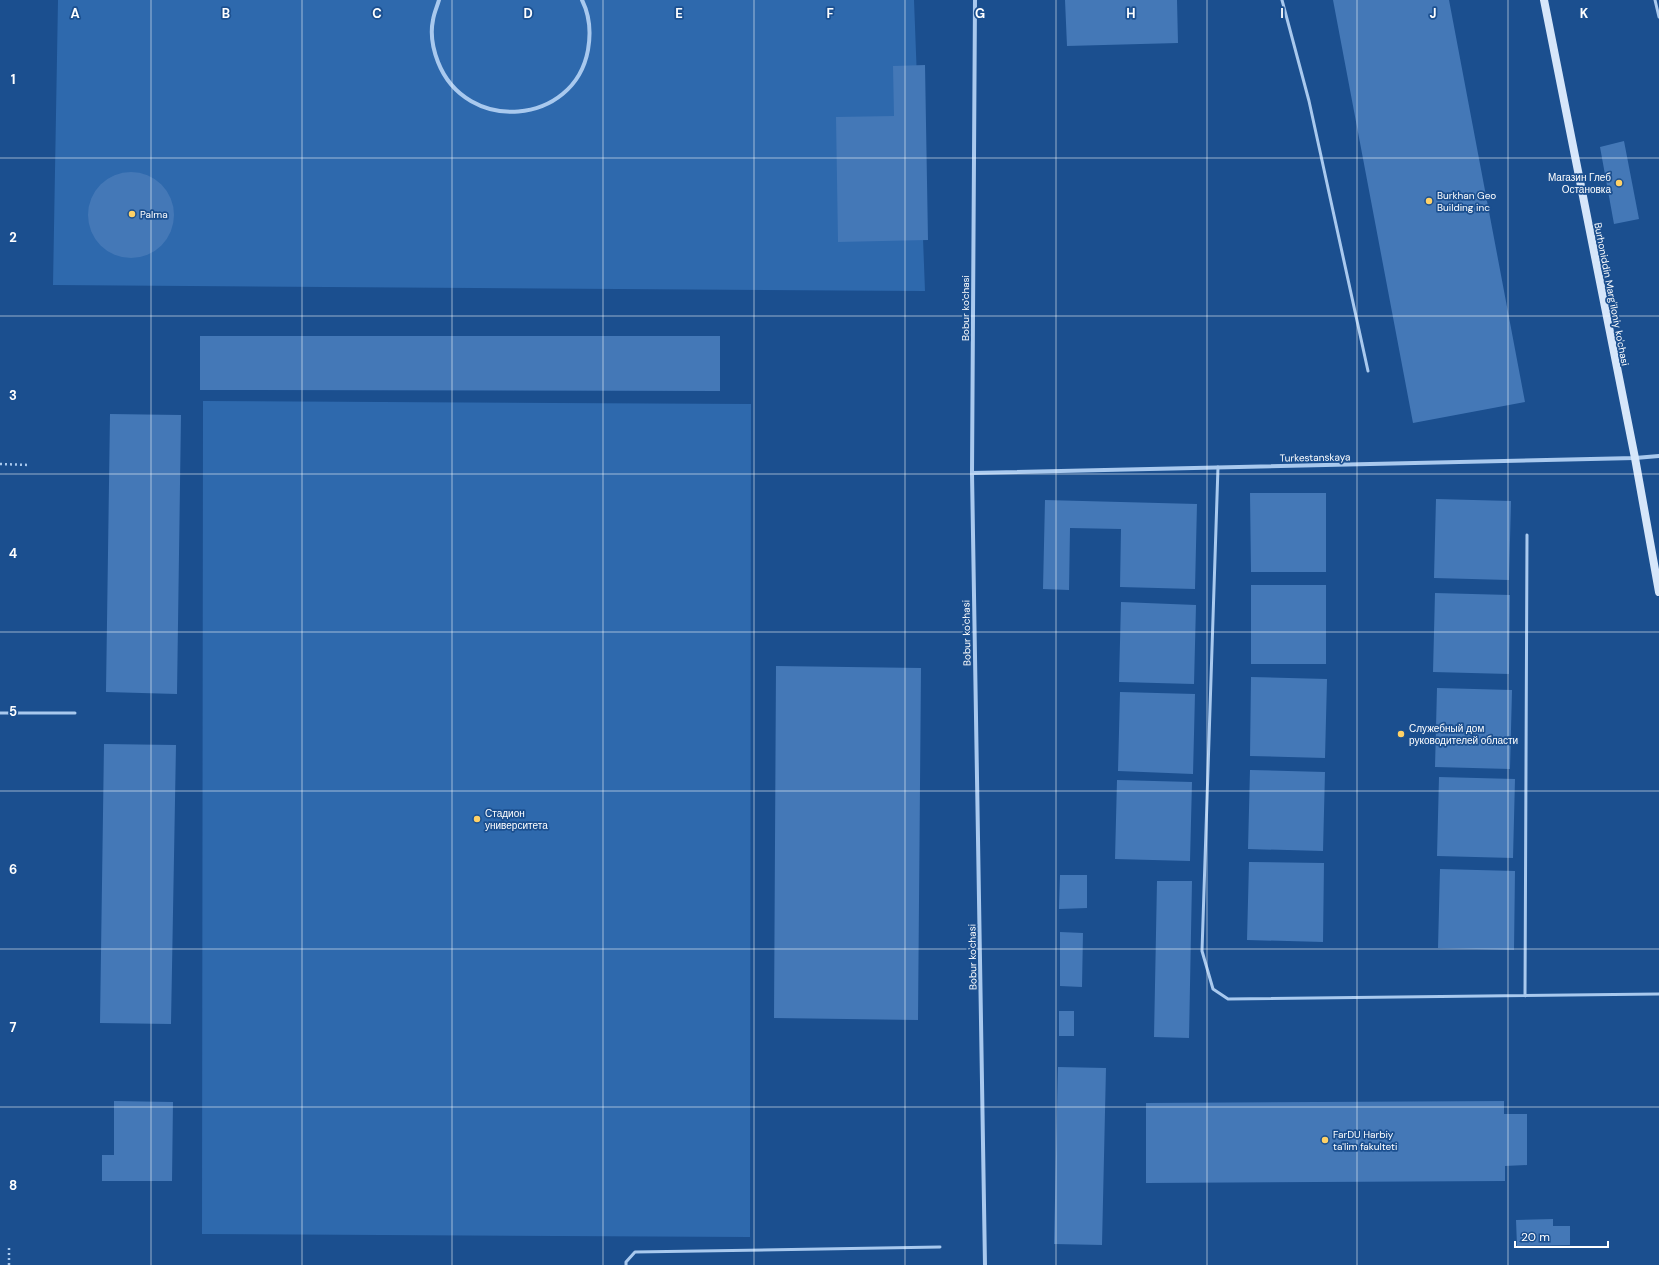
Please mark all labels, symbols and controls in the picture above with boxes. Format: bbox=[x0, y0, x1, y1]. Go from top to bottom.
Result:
text: A bbox=[70, 5, 80, 22]
text: B bbox=[222, 5, 230, 22]
text: C bbox=[372, 5, 382, 22]
text: D bbox=[523, 5, 533, 22]
text: E bbox=[675, 5, 683, 22]
text: F bbox=[826, 5, 834, 22]
text: G bbox=[975, 5, 985, 22]
text: H bbox=[1126, 5, 1136, 22]
text: I bbox=[1280, 5, 1284, 22]
text: J bbox=[1429, 5, 1437, 22]
text: K bbox=[1580, 5, 1589, 22]
text: 1 bbox=[11, 71, 15, 88]
place label: Магазин Глеб Остановка bbox=[1548, 171, 1611, 196]
marker: Магазин Глеб Остановка bbox=[1614, 178, 1624, 188]
place label: Burkhan Geo Building inc bbox=[1437, 189, 1496, 214]
marker: Burkhan Geo Building inc bbox=[1424, 196, 1434, 206]
place label: Palma bbox=[140, 208, 168, 221]
marker: Palma bbox=[127, 209, 137, 219]
street label: Burhoniddin Marg'iloniy ko'chasi bbox=[1591, 221, 1632, 367]
text: 2 bbox=[9, 229, 17, 246]
street label: Bobur ko'chasi bbox=[959, 275, 972, 341]
text: 3 bbox=[9, 387, 17, 404]
street label: Turkestanskaya bbox=[1279, 450, 1351, 465]
text: 4 bbox=[9, 545, 17, 562]
street label: Bobur ko'chasi bbox=[959, 600, 974, 666]
text: 5 bbox=[9, 703, 17, 720]
place label: Служебный дом руководителей области bbox=[1409, 722, 1518, 747]
marker: Служебный дом руководителей области bbox=[1396, 729, 1406, 739]
place label: Стадион университета bbox=[485, 807, 548, 832]
marker: Стадион университета bbox=[472, 814, 482, 824]
text: 6 bbox=[9, 861, 17, 878]
street label: Bobur ko'chasi bbox=[965, 924, 980, 990]
text: 7 bbox=[10, 1019, 17, 1036]
place label: FarDU Harbiy ta'lim fakulteti bbox=[1333, 1128, 1397, 1153]
marker: FarDU Harbiy ta'lim fakulteti bbox=[1320, 1135, 1330, 1145]
text: 8 bbox=[9, 1177, 17, 1194]
scale bar bbox=[1515, 1223, 1608, 1249]
text: 20 m bbox=[1521, 1229, 1550, 1245]

